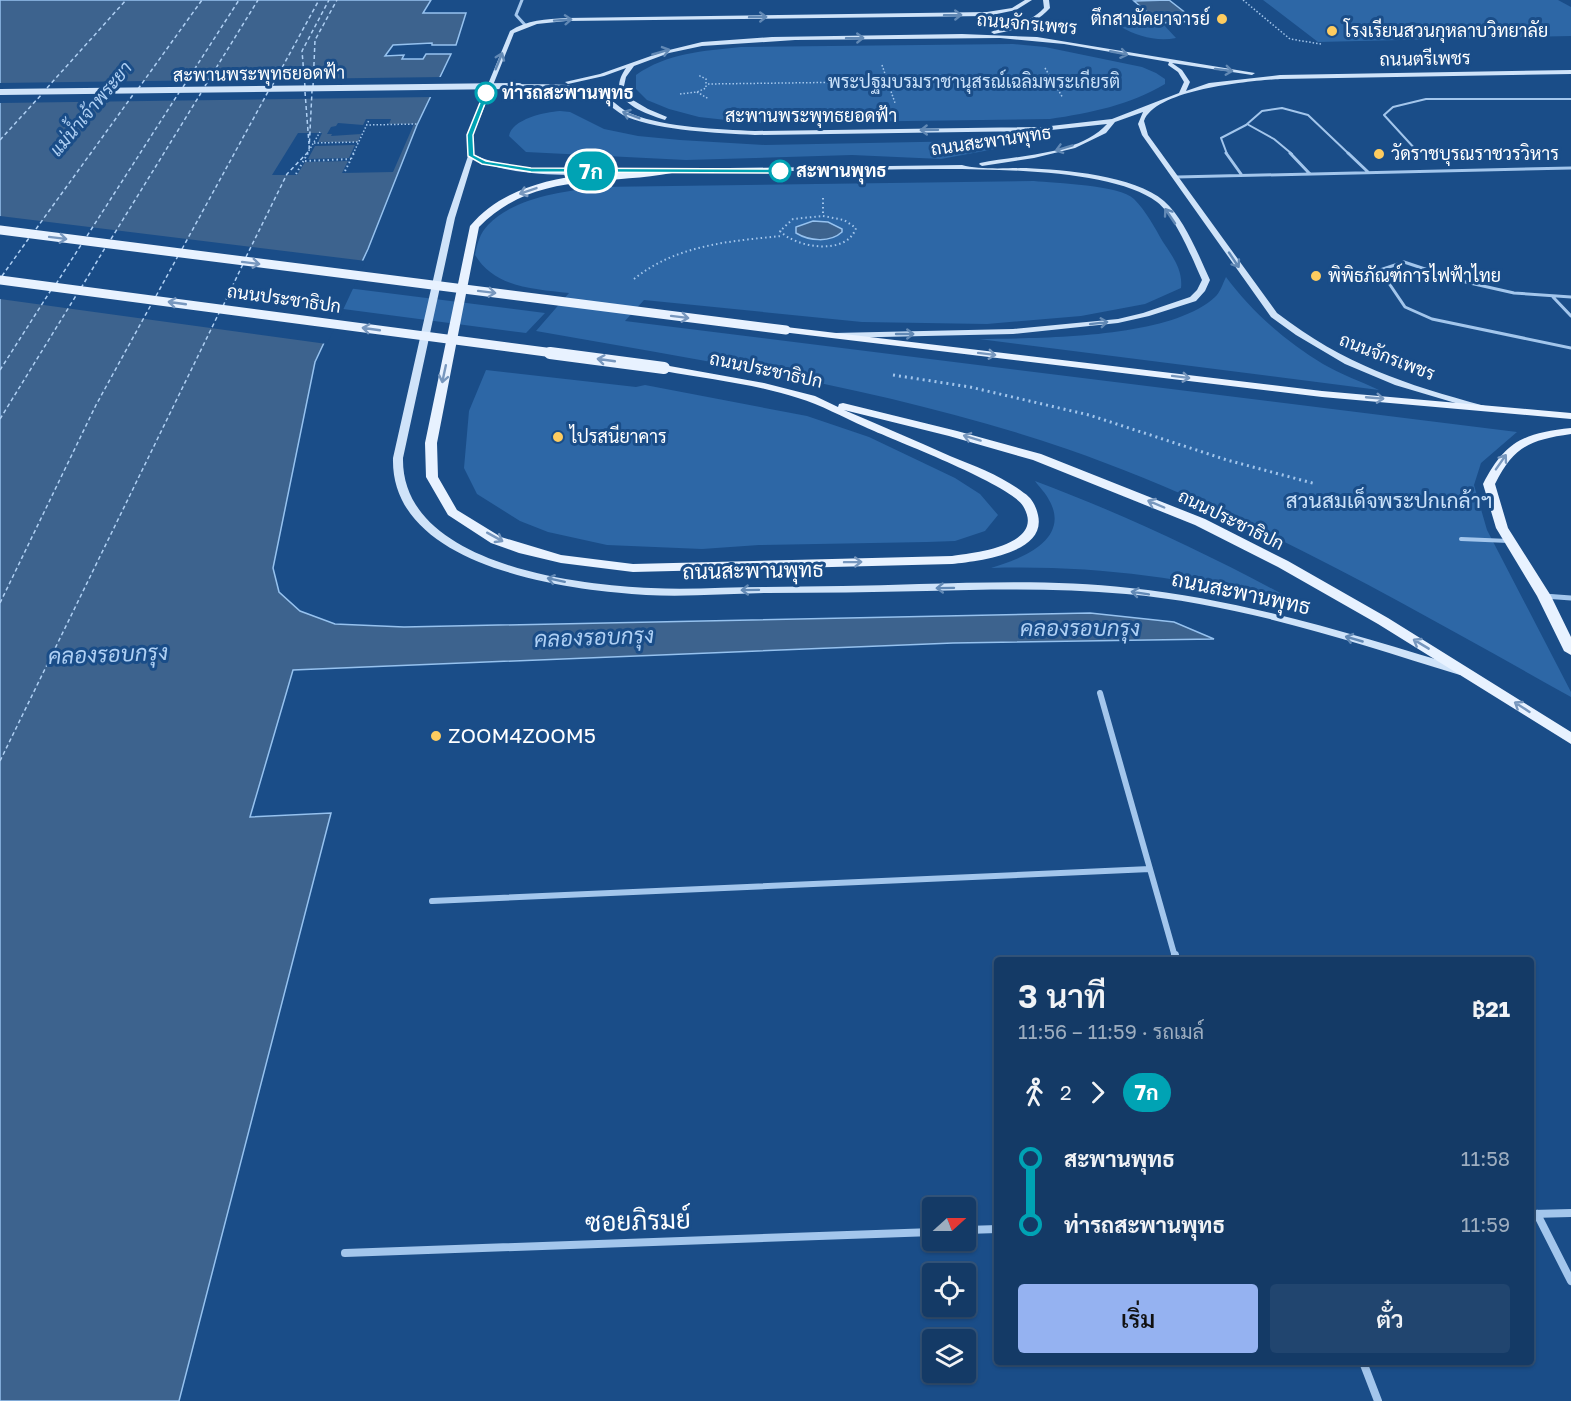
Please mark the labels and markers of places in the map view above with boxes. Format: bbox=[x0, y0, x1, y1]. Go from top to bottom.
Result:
place label: ตึกสามัคยาจารย์ bbox=[1091, 6, 1210, 29]
marker: ตึกสามัคยาจารย์ bbox=[1215, 12, 1229, 26]
place label: โรงเรียนสวนกุหลาบวิทยาลัย bbox=[1343, 18, 1548, 43]
marker: โรงเรียนสวนกุหลาบวิทยาลัย bbox=[1325, 24, 1339, 38]
place label: ท่ารถสะพานพุทธ bbox=[502, 81, 634, 107]
marker: ท่ารถสะพานพุทธ bbox=[475, 82, 497, 104]
place label: วัดราชบุรณราชวรวิหาร bbox=[1391, 142, 1559, 166]
marker: วัดราชบุรณราชวรวิหาร bbox=[1372, 147, 1386, 161]
place label: สะพานพุทธ bbox=[796, 159, 887, 185]
marker: สะพานพุทธ bbox=[769, 160, 791, 182]
place label: พิพิธภัณฑ์การไฟฟ้าไทย bbox=[1328, 263, 1501, 286]
marker: พิพิธภัณฑ์การไฟฟ้าไทย bbox=[1309, 269, 1323, 283]
place label: ไปรสนียาคาร bbox=[568, 424, 667, 447]
marker: ไปรสนียาคาร bbox=[551, 430, 565, 444]
place label: ZOOM4ZOOM5 bbox=[448, 722, 596, 748]
marker: ZOOM4ZOOM5 bbox=[429, 729, 443, 743]

